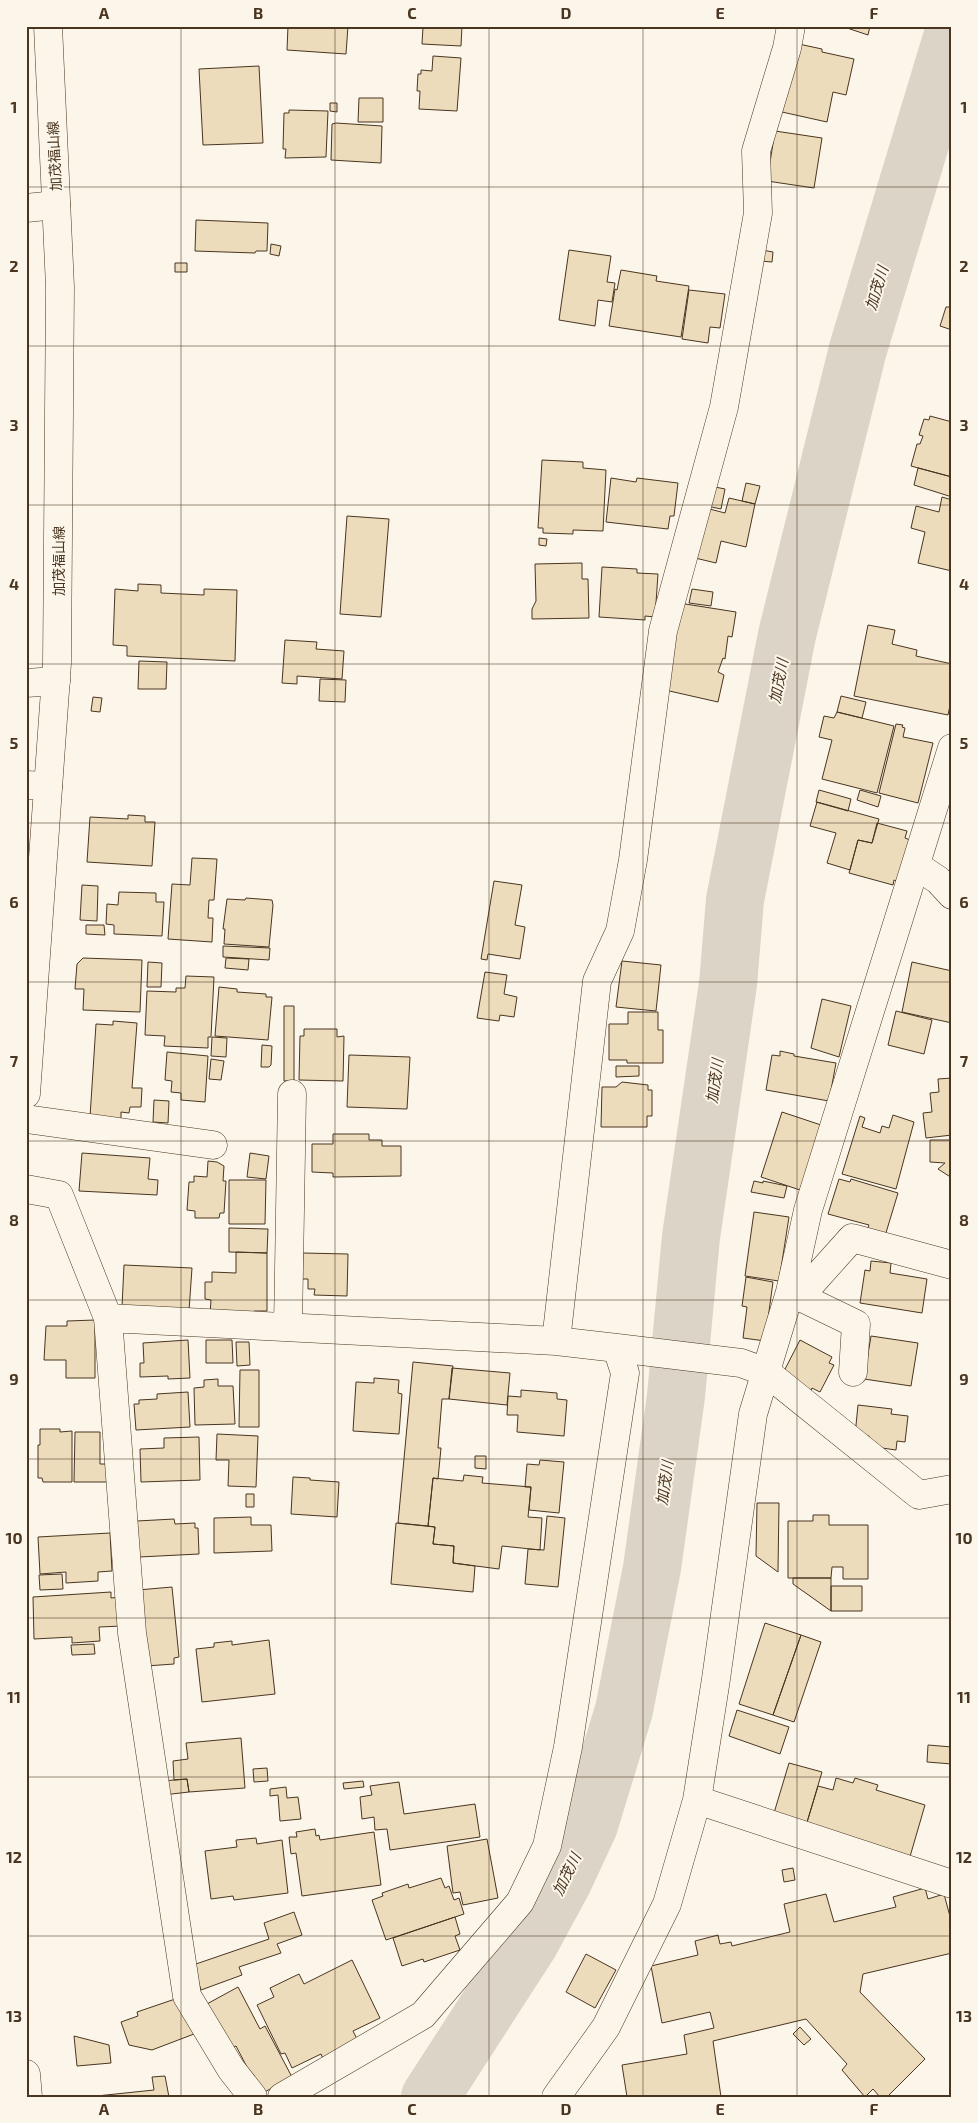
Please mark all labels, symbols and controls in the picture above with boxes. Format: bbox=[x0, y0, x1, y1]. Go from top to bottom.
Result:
text: A bbox=[99, 3, 110, 22]
text: B bbox=[253, 3, 263, 22]
text: C bbox=[407, 3, 417, 22]
text: D bbox=[561, 3, 572, 22]
text: E bbox=[715, 3, 725, 22]
text: F bbox=[870, 3, 879, 22]
text: 1 bbox=[11, 97, 17, 116]
text: 1 bbox=[961, 97, 967, 116]
street label: 加茂福山線 bbox=[44, 121, 64, 191]
text: 2 bbox=[9, 256, 19, 275]
text: 2 bbox=[959, 256, 969, 275]
water label: 加茂川 bbox=[861, 262, 892, 312]
text: 3 bbox=[9, 415, 19, 434]
text: 3 bbox=[959, 415, 969, 434]
street label: 加茂福山線 bbox=[50, 526, 67, 596]
text: 4 bbox=[9, 574, 19, 593]
text: 4 bbox=[959, 574, 969, 593]
water label: 加茂川 bbox=[765, 655, 792, 705]
text: 5 bbox=[10, 733, 19, 752]
text: 5 bbox=[960, 733, 969, 752]
text: 6 bbox=[9, 892, 19, 911]
text: 6 bbox=[959, 892, 969, 911]
text: 7 bbox=[10, 1051, 19, 1070]
text: 7 bbox=[960, 1051, 969, 1070]
water label: 加茂川 bbox=[702, 1055, 726, 1105]
text: 8 bbox=[9, 1210, 19, 1229]
text: 8 bbox=[959, 1210, 969, 1229]
text: 9 bbox=[9, 1369, 19, 1388]
text: 9 bbox=[959, 1369, 969, 1388]
water label: 加茂川 bbox=[652, 1457, 676, 1507]
text: 10 bbox=[5, 1528, 23, 1547]
text: 10 bbox=[955, 1528, 973, 1547]
text: 11 bbox=[7, 1687, 21, 1706]
text: 11 bbox=[957, 1687, 971, 1706]
text: 12 bbox=[6, 1847, 22, 1866]
text: 12 bbox=[956, 1847, 972, 1866]
water label: 加茂川 bbox=[548, 1848, 585, 1898]
text: 13 bbox=[6, 2006, 22, 2025]
text: 13 bbox=[956, 2006, 972, 2025]
text: A bbox=[99, 2099, 110, 2118]
text: B bbox=[253, 2099, 263, 2118]
text: C bbox=[407, 2099, 417, 2118]
text: D bbox=[561, 2099, 572, 2118]
text: E bbox=[715, 2099, 725, 2118]
text: F bbox=[870, 2099, 879, 2118]

